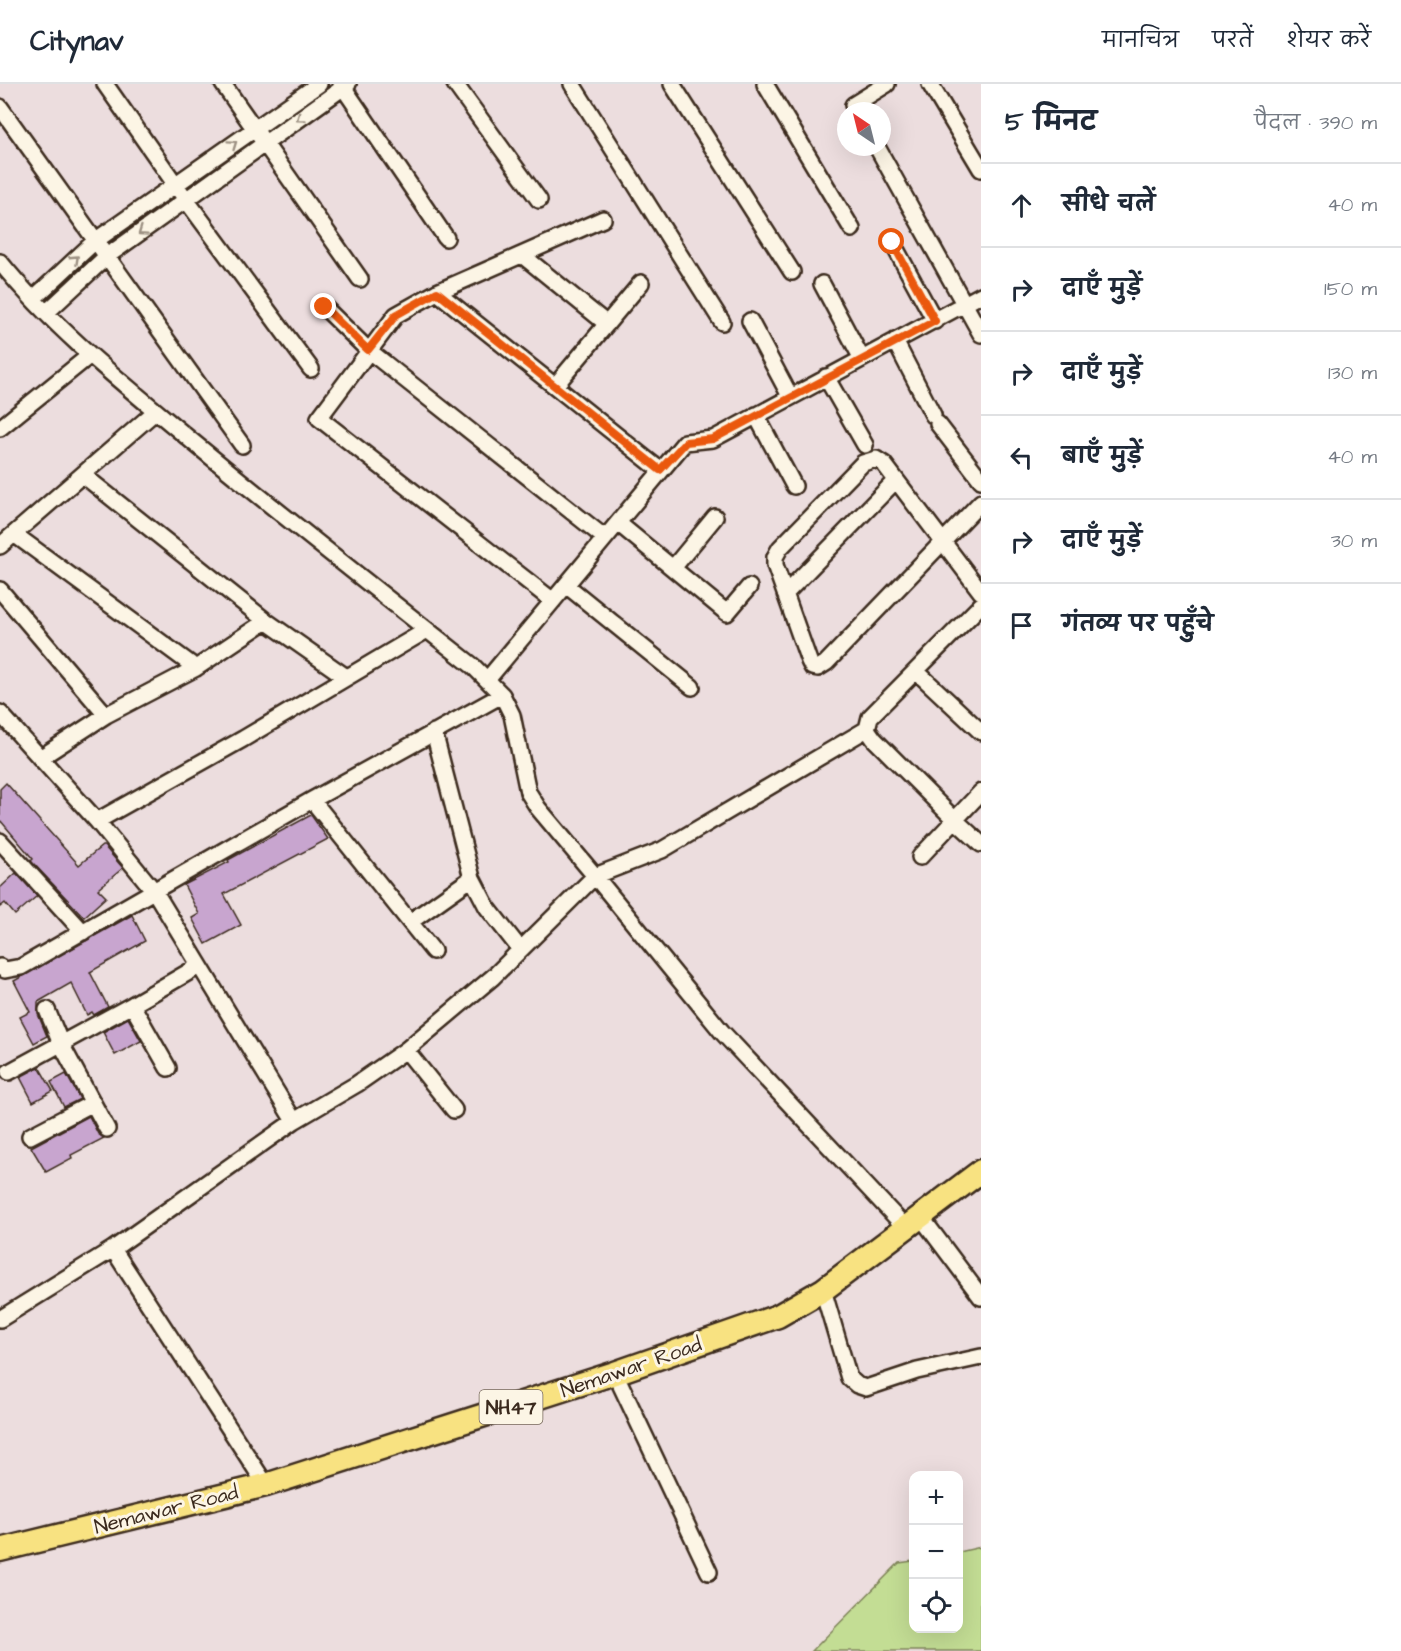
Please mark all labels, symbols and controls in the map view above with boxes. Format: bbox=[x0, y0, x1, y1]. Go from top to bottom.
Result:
text: Citynav bbox=[30, 22, 124, 61]
text: मानचित्र bbox=[1102, 26, 1179, 55]
text: परतें bbox=[1212, 26, 1253, 55]
text: शेयर करें bbox=[1286, 26, 1371, 55]
north arrow bbox=[837, 102, 891, 156]
text: 5 मिनट bbox=[1005, 104, 1097, 140]
text: पैदल · 390 m bbox=[1254, 109, 1377, 137]
one-way arrow bbox=[296, 111, 307, 122]
one-way arrow bbox=[226, 141, 237, 152]
icon: ahead bbox=[1005, 189, 1038, 222]
text: सीधे चलें bbox=[1062, 189, 1155, 220]
text: 40 m bbox=[1327, 191, 1377, 219]
one-way arrow bbox=[138, 225, 149, 236]
route start bbox=[878, 228, 904, 254]
one-way arrow bbox=[68, 255, 79, 266]
icon: right bbox=[1005, 273, 1038, 306]
text: दाएँ मुड़ें bbox=[1062, 273, 1142, 304]
text: 150 m bbox=[1324, 275, 1377, 303]
route end bbox=[310, 293, 336, 319]
icon: right bbox=[1005, 357, 1038, 390]
text: दाएँ मुड़ें bbox=[1062, 357, 1142, 388]
text: 130 m bbox=[1328, 359, 1377, 387]
icon: left bbox=[1005, 441, 1038, 474]
text: बाएँ मुड़ें bbox=[1062, 441, 1142, 472]
text: 40 m bbox=[1327, 443, 1377, 471]
icon: right bbox=[1005, 525, 1038, 558]
text: दाएँ मुड़ें bbox=[1062, 525, 1142, 556]
text: 30 m bbox=[1331, 527, 1377, 555]
icon: arrive bbox=[1005, 609, 1038, 642]
text: गंतव्य पर पहुँचे bbox=[1062, 609, 1213, 640]
street label: Nemawar Road bbox=[557, 1330, 706, 1405]
road number: NH47 bbox=[480, 1390, 542, 1424]
map controls bbox=[909, 1471, 963, 1633]
button: + bbox=[909, 1471, 963, 1525]
street label: Nemawar Road bbox=[91, 1478, 241, 1541]
button: − bbox=[909, 1525, 963, 1579]
button: locate bbox=[909, 1579, 963, 1633]

